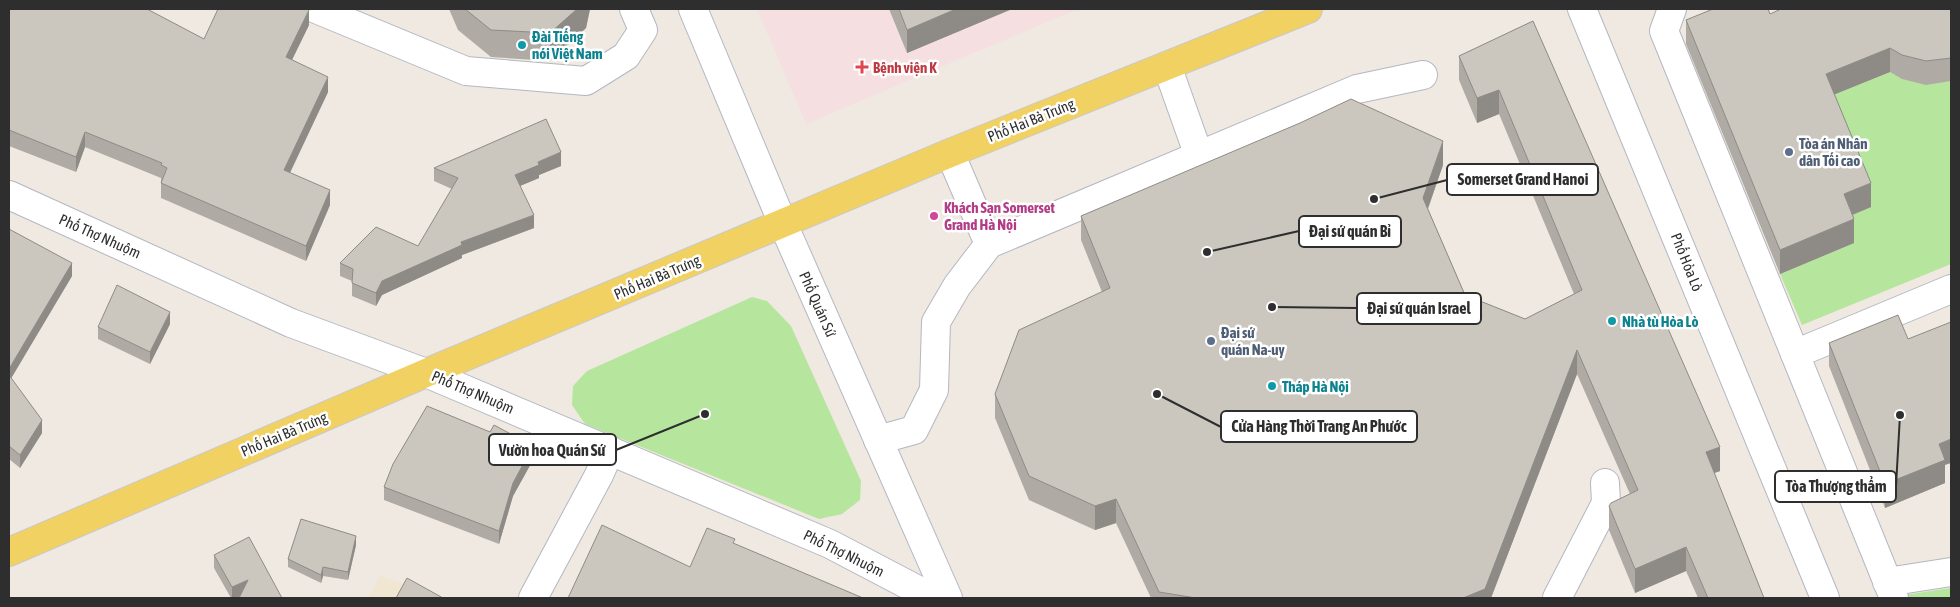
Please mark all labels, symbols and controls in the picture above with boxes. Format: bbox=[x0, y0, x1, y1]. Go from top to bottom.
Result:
place label: Đài Tiếng nói Việt Nam bbox=[532, 28, 603, 62]
marker: Đài Tiếng nói Việt Nam bbox=[516, 39, 528, 51]
place label: Bệnh viện K bbox=[873, 59, 937, 76]
marker: Bệnh viện K bbox=[855, 60, 869, 74]
street label: Phố Hai Bà Trưng bbox=[985, 95, 1077, 145]
place label: Tòa án Nhân dân Tối cao bbox=[1799, 135, 1867, 169]
marker: Tòa án Nhân dân Tối cao bbox=[1783, 146, 1795, 158]
callout: Somerset Grand Hanoi bbox=[1447, 164, 1598, 195]
text: Somerset Grand Hanoi bbox=[1457, 170, 1589, 188]
place label: Khách Sạn Somerset Grand Hà Nội bbox=[944, 199, 1056, 233]
street label: Phố Thợ Nhuộm bbox=[57, 210, 143, 262]
marker: Khách Sạn Somerset Grand Hà Nội bbox=[928, 210, 940, 222]
callout: Đại sứ quán Bỉ bbox=[1299, 216, 1401, 247]
text: Đại sứ quán Bỉ bbox=[1309, 222, 1391, 240]
street label: Phố Hỏa Lò bbox=[1668, 230, 1706, 294]
street label: Phố Hai Bà Trưng bbox=[611, 251, 703, 303]
street label: Phố Quán Sứ bbox=[796, 269, 840, 340]
callout: Đại sứ quán Israel bbox=[1357, 293, 1481, 324]
text: Đại sứ quán Israel bbox=[1367, 299, 1472, 317]
place label: Nhà tù Hỏa Lò bbox=[1622, 313, 1698, 330]
marker: Nhà tù Hỏa Lò bbox=[1606, 315, 1618, 327]
place label: Đại sứ quán Na-uy bbox=[1221, 324, 1285, 358]
marker: Đại sứ quán Na-uy bbox=[1205, 335, 1217, 347]
street label: Phố Thợ Nhuộm bbox=[429, 367, 517, 417]
place label: Tháp Hà Nội bbox=[1282, 378, 1349, 395]
marker: Tháp Hà Nội bbox=[1266, 380, 1278, 392]
street label: Phố Hai Bà Trưng bbox=[238, 408, 330, 460]
callout: Cửa Hàng Thời Trang An Phước bbox=[1221, 411, 1417, 442]
text: Cửa Hàng Thời Trang An Phước bbox=[1231, 417, 1407, 435]
callout: Vườn hoa Quán Sứ bbox=[489, 434, 616, 465]
text: Vườn hoa Quán Sứ bbox=[498, 441, 607, 459]
callout: Tòa Thượng thẩm bbox=[1775, 471, 1896, 502]
text: Tòa Thượng thẩm bbox=[1785, 476, 1887, 495]
street label: Phố Thợ Nhuộm bbox=[801, 526, 887, 580]

